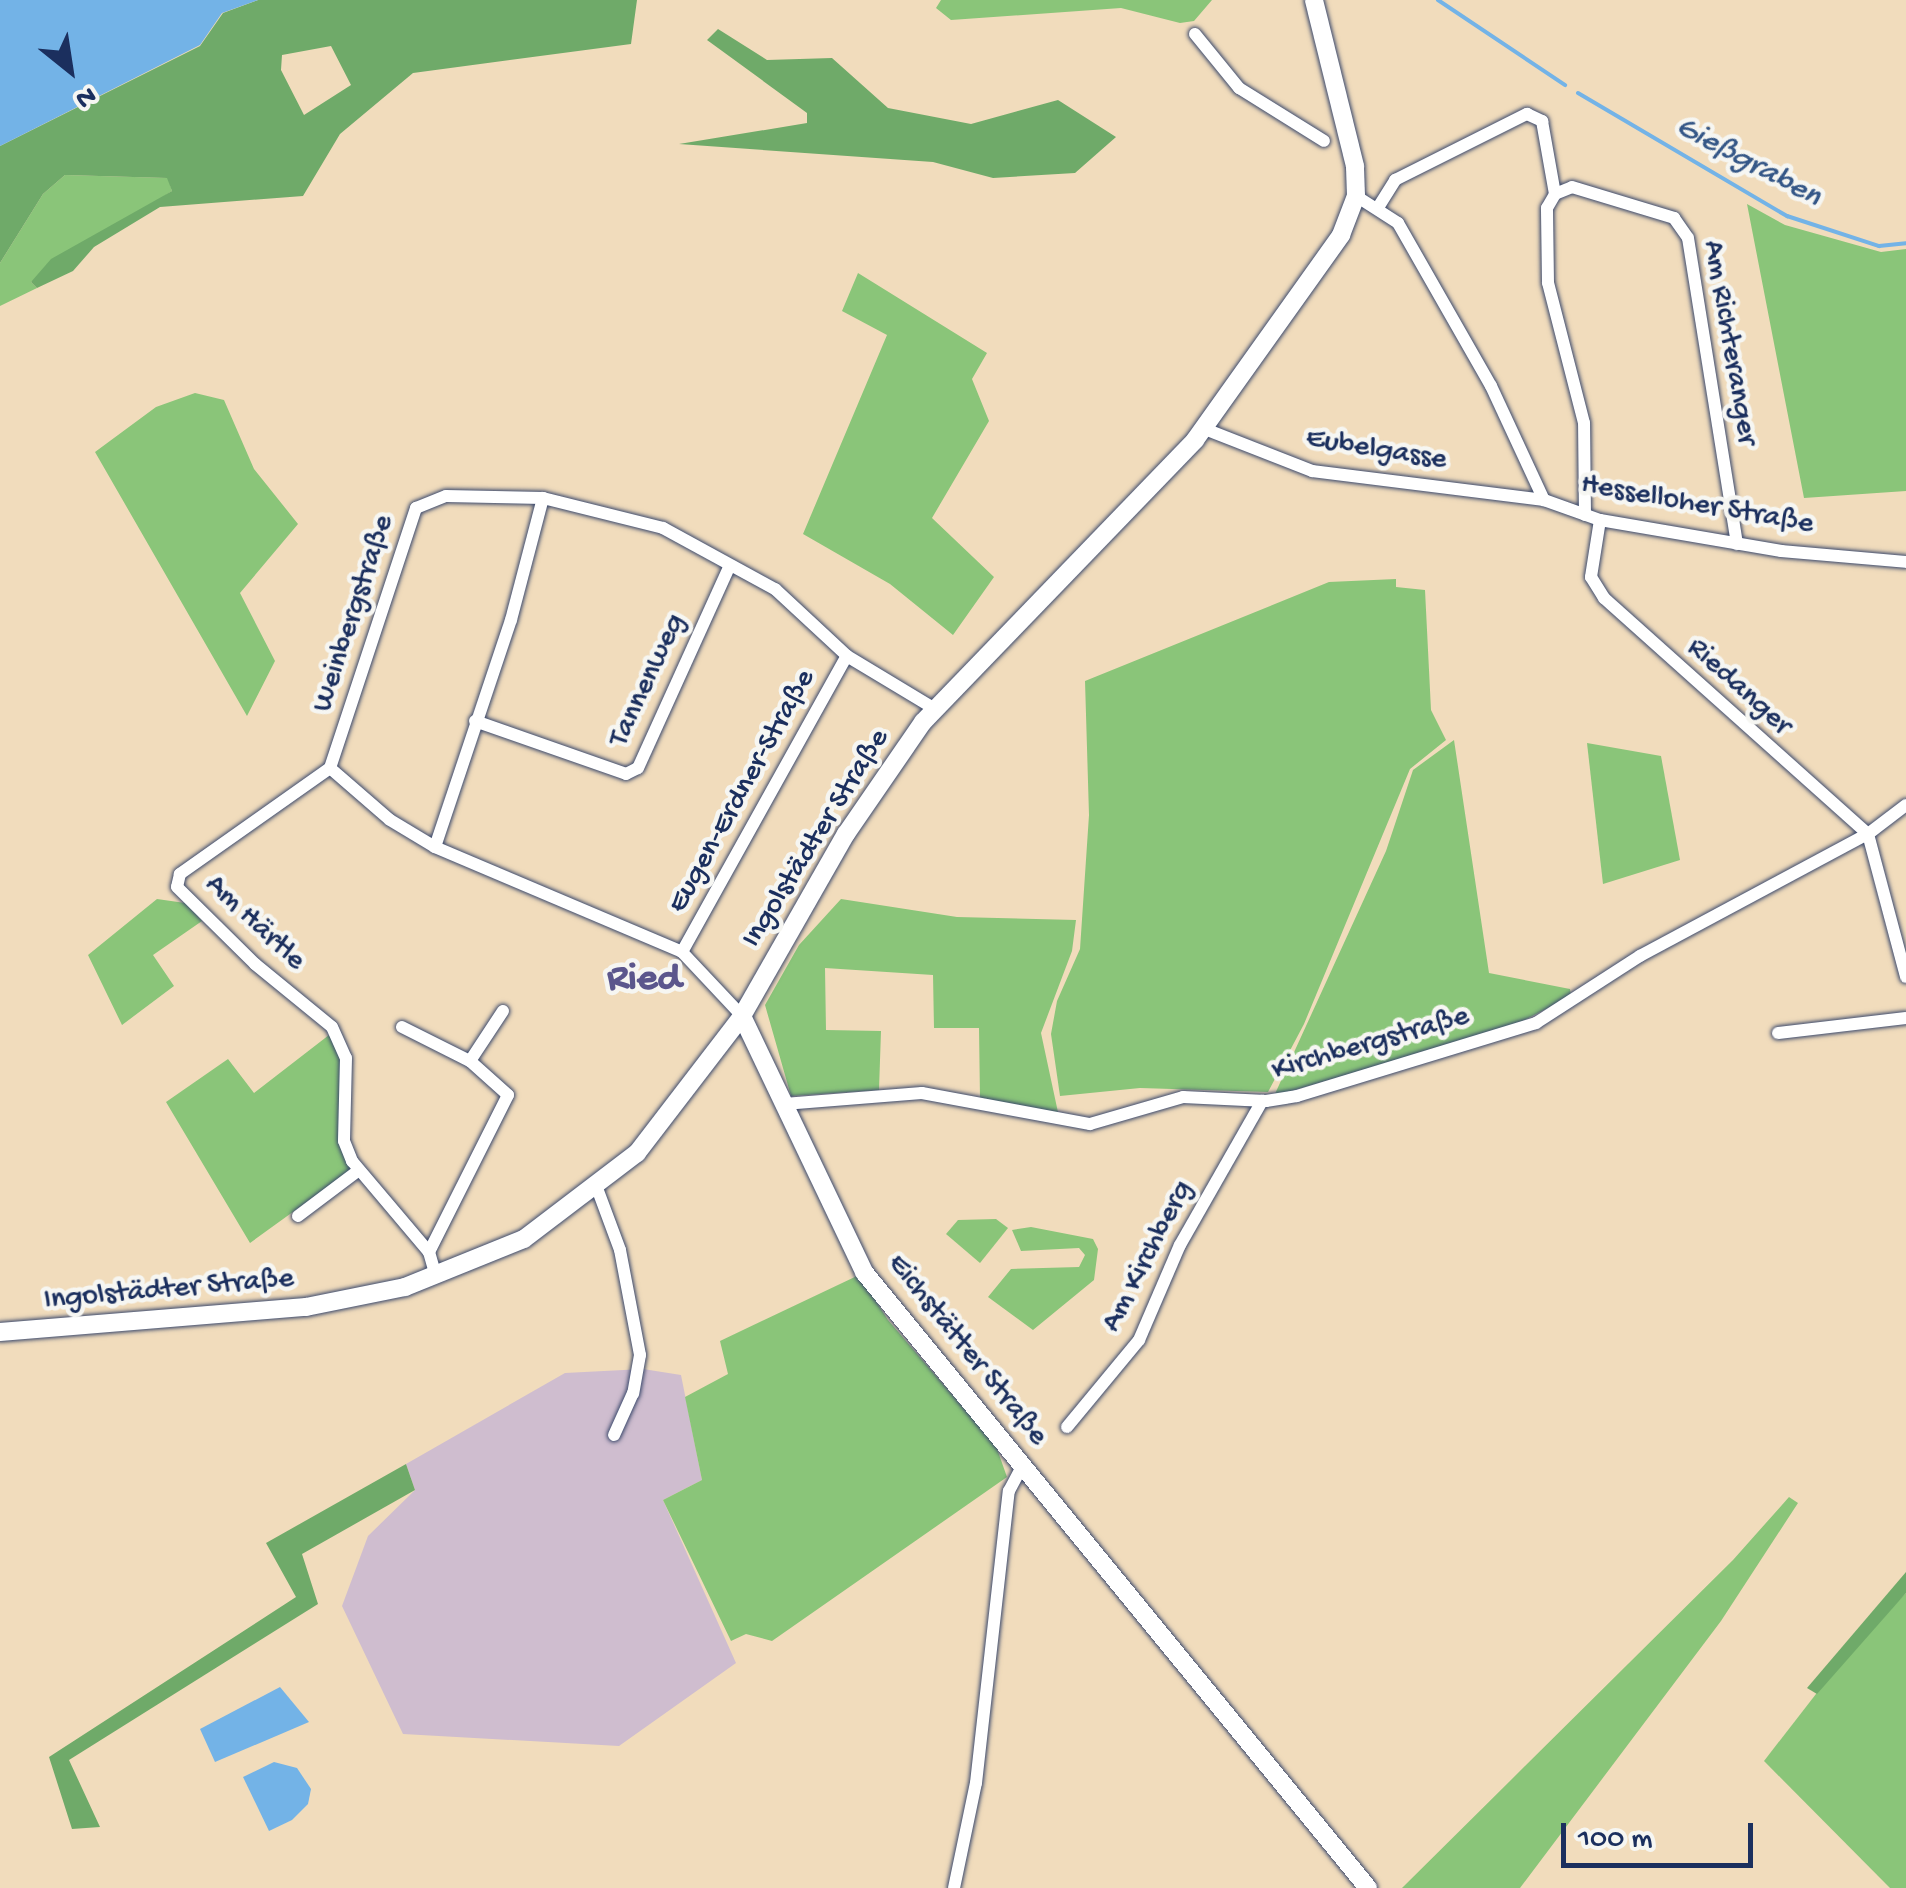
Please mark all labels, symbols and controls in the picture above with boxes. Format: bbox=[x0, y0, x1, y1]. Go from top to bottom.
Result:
north arrow bbox=[20, 20, 120, 120]
text: N bbox=[69, 78, 101, 115]
water label: Gießgraben bbox=[1669, 109, 1827, 217]
street label: Am Richteranger bbox=[1692, 238, 1764, 448]
street label: Eubelgasse bbox=[1303, 422, 1449, 480]
street label: Hesselloher Straße bbox=[1578, 468, 1816, 544]
street label: Weinbergstraße bbox=[306, 511, 404, 717]
street label: Tannenweg bbox=[603, 609, 695, 753]
street label: Riedanger bbox=[1678, 631, 1798, 745]
street label: Eugen-Erdner-Straße bbox=[661, 664, 825, 920]
street label: Ingolstädter Straße bbox=[735, 723, 899, 955]
street label: Am Härtle bbox=[196, 868, 312, 980]
district label: Ried bbox=[607, 956, 681, 1004]
street label: Kirchbergstraße bbox=[1268, 1000, 1474, 1090]
street label: Am Kirchberg bbox=[1095, 1175, 1203, 1339]
street label: Eichstätter Straße bbox=[878, 1248, 1054, 1454]
street label: Ingolstädter Straße bbox=[42, 1262, 296, 1320]
scale bar bbox=[1566, 1803, 1758, 1865]
text: 100 m bbox=[1578, 1823, 1653, 1858]

